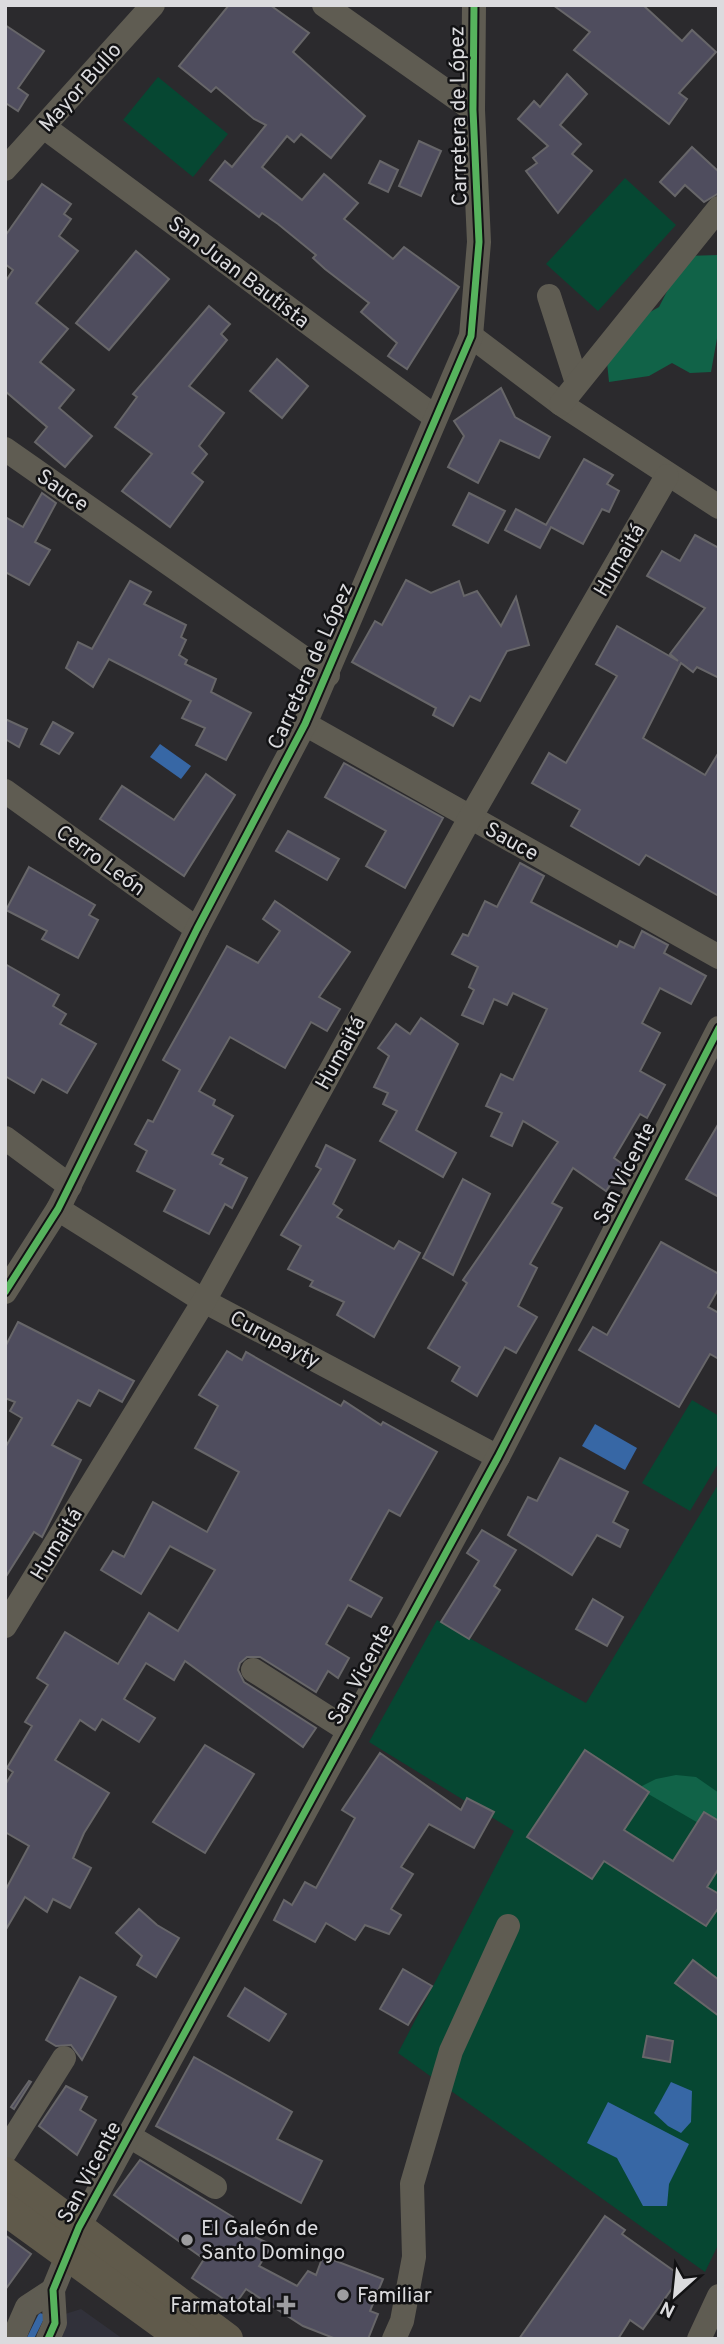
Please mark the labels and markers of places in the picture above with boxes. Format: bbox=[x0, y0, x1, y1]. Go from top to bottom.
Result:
place label: El Galeón de Santo Domingo bbox=[201, 2216, 345, 2267]
marker: El Galeón de Santo Domingo bbox=[179, 2232, 195, 2248]
place label: Familiar bbox=[357, 2283, 432, 2310]
marker: Familiar bbox=[335, 2287, 351, 2303]
place label: Farmatotal bbox=[170, 2293, 272, 2320]
marker: Farmatotal bbox=[278, 2297, 294, 2313]

